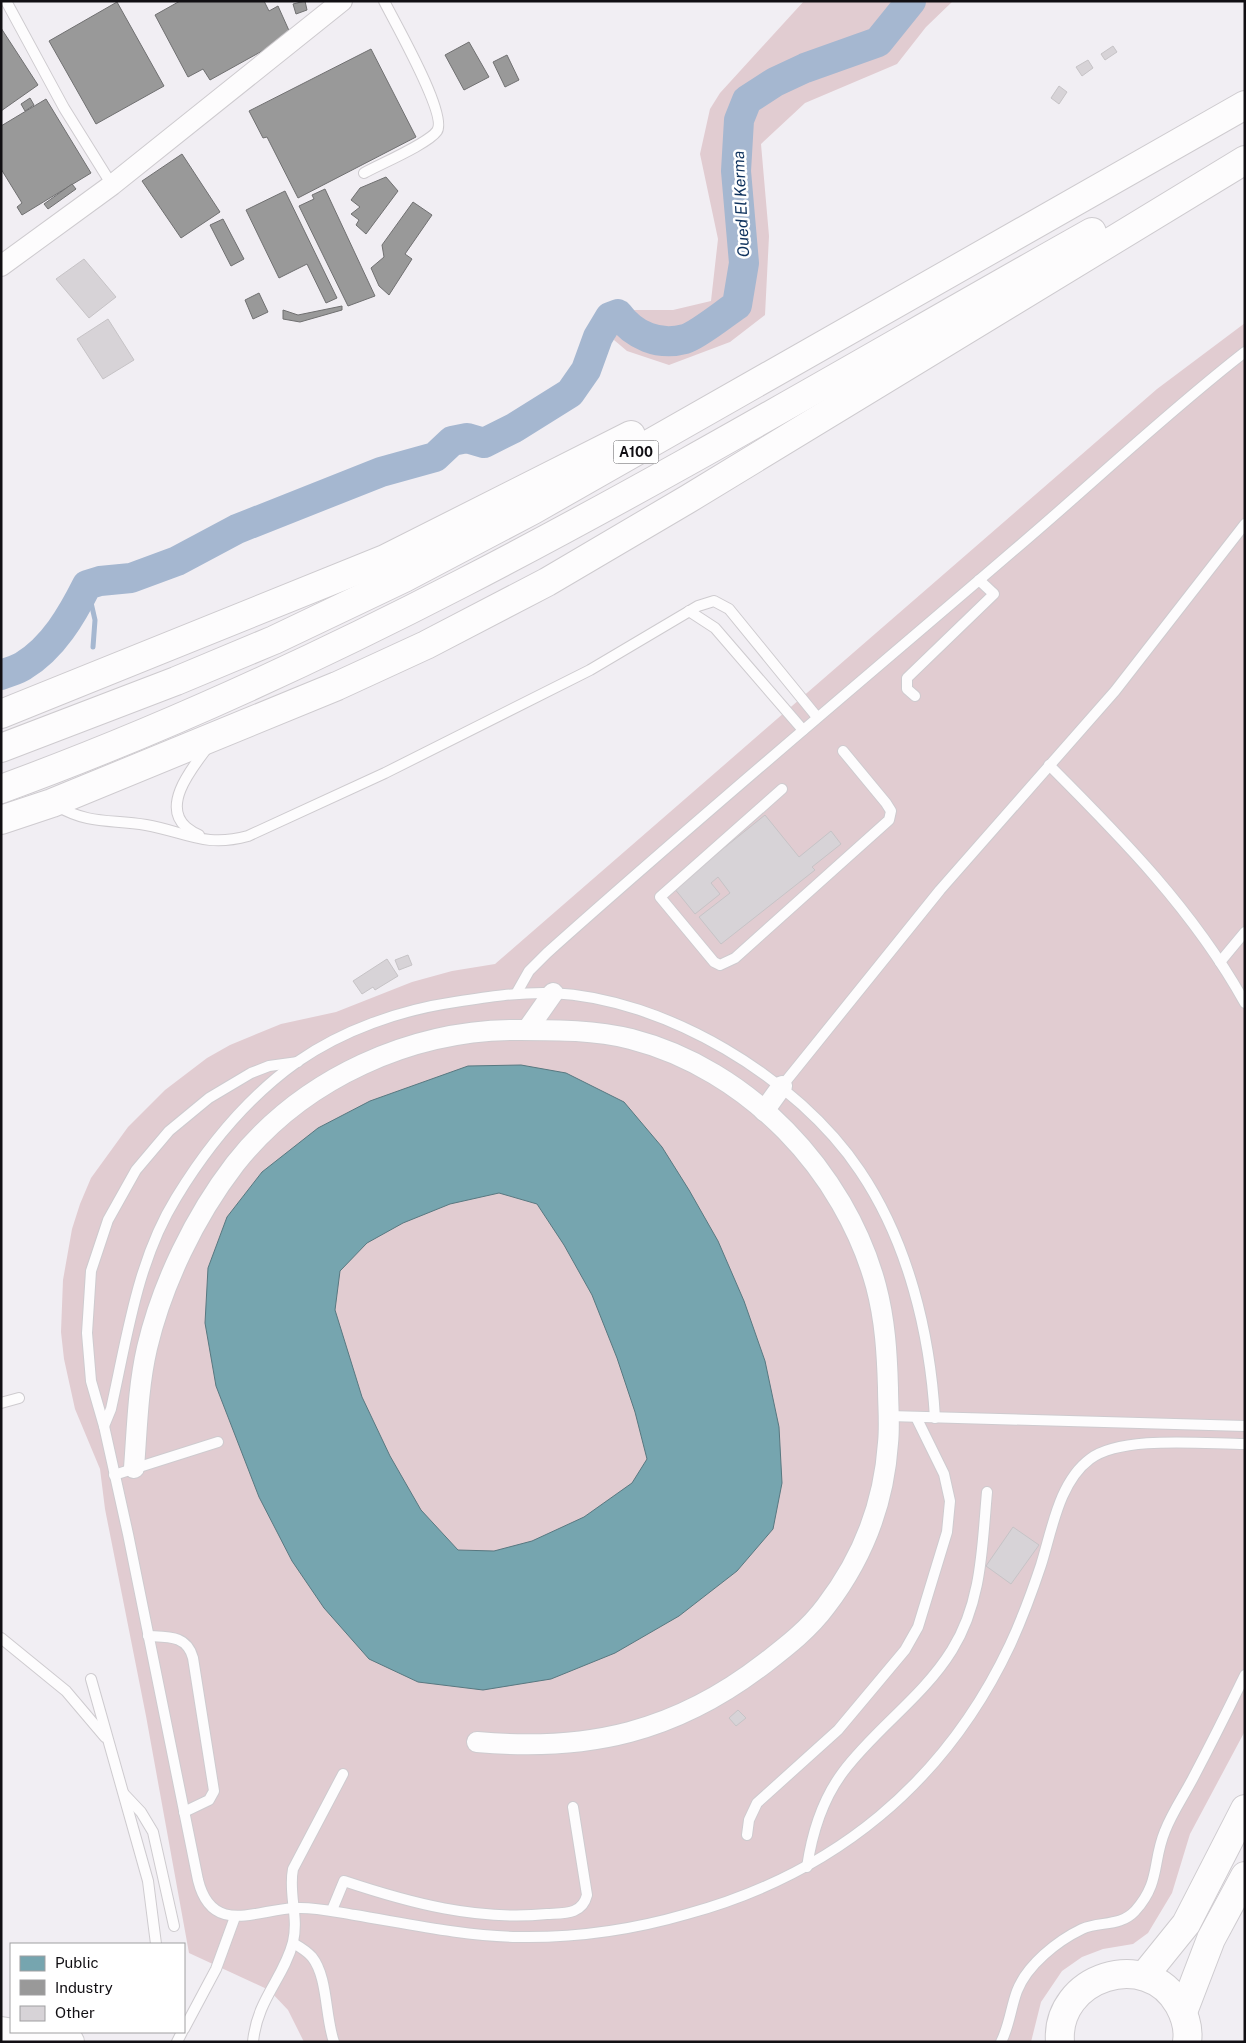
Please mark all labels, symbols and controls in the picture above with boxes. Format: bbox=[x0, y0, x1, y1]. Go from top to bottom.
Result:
water label: Oued El Kerma bbox=[729, 150, 753, 258]
road number: A100 bbox=[614, 441, 658, 464]
legend bbox=[10, 1943, 185, 2033]
text: Public bbox=[55, 1954, 99, 1971]
text: Industry bbox=[55, 1979, 113, 1996]
text: Other bbox=[55, 2004, 95, 2021]

